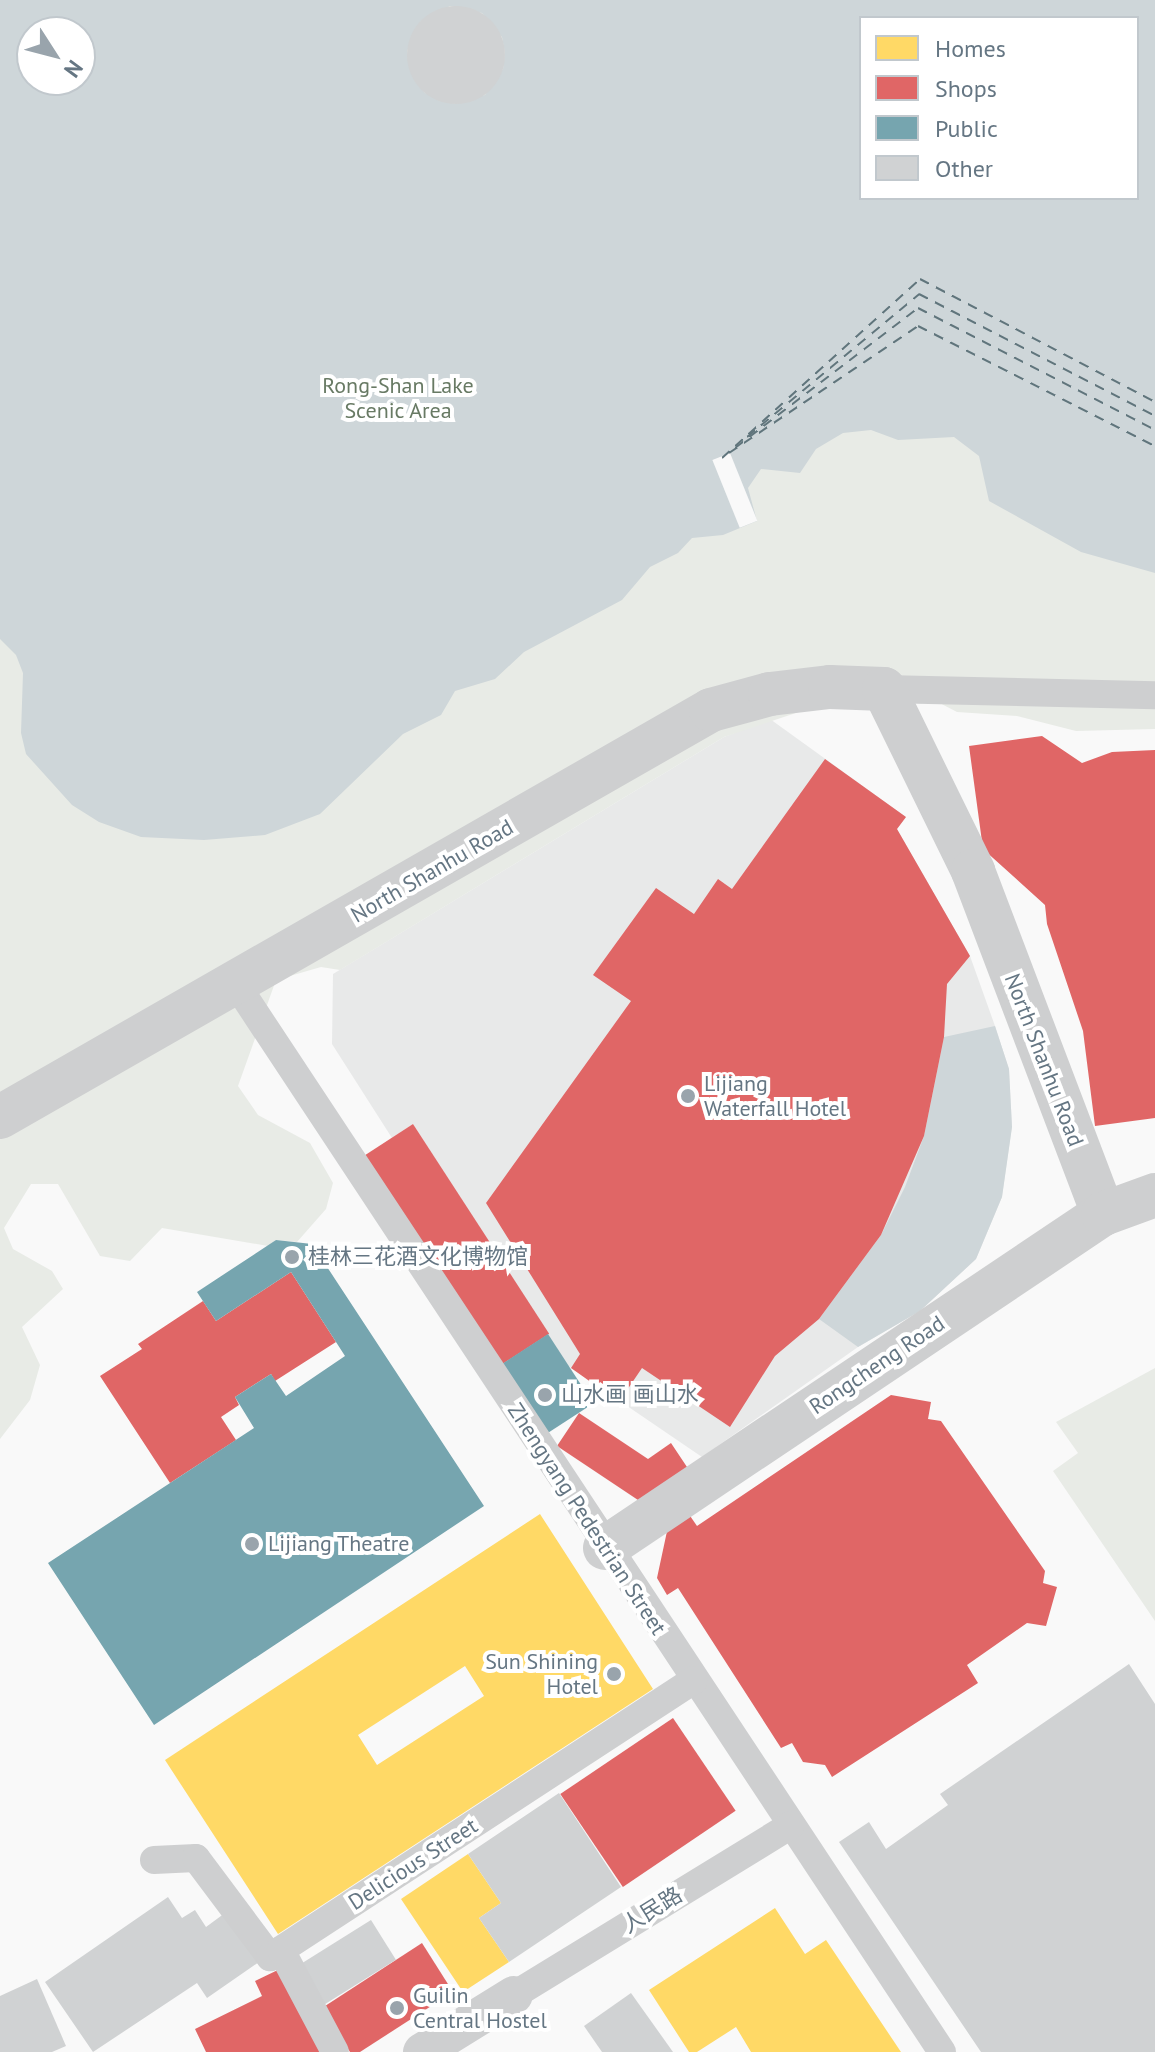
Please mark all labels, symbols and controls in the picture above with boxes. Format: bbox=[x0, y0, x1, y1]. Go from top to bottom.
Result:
north arrow bbox=[16, 16, 96, 96]
legend bbox=[859, 16, 1139, 200]
text: Homes bbox=[935, 33, 1006, 64]
text: N bbox=[58, 55, 89, 83]
text: Shops bbox=[935, 73, 997, 104]
text: Public bbox=[935, 113, 998, 144]
text: Other bbox=[935, 153, 993, 184]
park label: Rong-Shan Lake Scenic Area bbox=[322, 372, 474, 424]
street label: North Shanhu Road bbox=[346, 814, 518, 928]
street label: North Shanhu Road bbox=[999, 970, 1089, 1150]
place label: Lijiang Waterfall Hotel bbox=[704, 1070, 846, 1122]
marker: Lijiang Waterfall Hotel bbox=[679, 1087, 697, 1105]
place label: 桂林三花酒文化博物馆 bbox=[308, 1244, 528, 1270]
marker: 桂林三花酒文化博物馆 bbox=[283, 1248, 301, 1266]
street label: Rongcheng Road bbox=[804, 1310, 950, 1420]
place label: 山水画 画山水 bbox=[561, 1382, 699, 1408]
marker: 山水画 画山水 bbox=[536, 1386, 554, 1404]
street label: Zhengyang Pedestrian Street bbox=[502, 1398, 672, 1640]
place label: Lijiang Theatre bbox=[268, 1531, 410, 1557]
marker: Lijiang Theatre bbox=[243, 1535, 261, 1553]
place label: Sun Shining Hotel bbox=[485, 1648, 598, 1700]
marker: Sun Shining Hotel bbox=[605, 1665, 623, 1683]
street label: Delicious Street bbox=[343, 1812, 483, 1916]
street label: 人民路 bbox=[617, 1881, 687, 1939]
place label: Guilin Central Hostel bbox=[413, 1982, 547, 2034]
marker: Guilin Central Hostel bbox=[388, 1999, 406, 2017]

